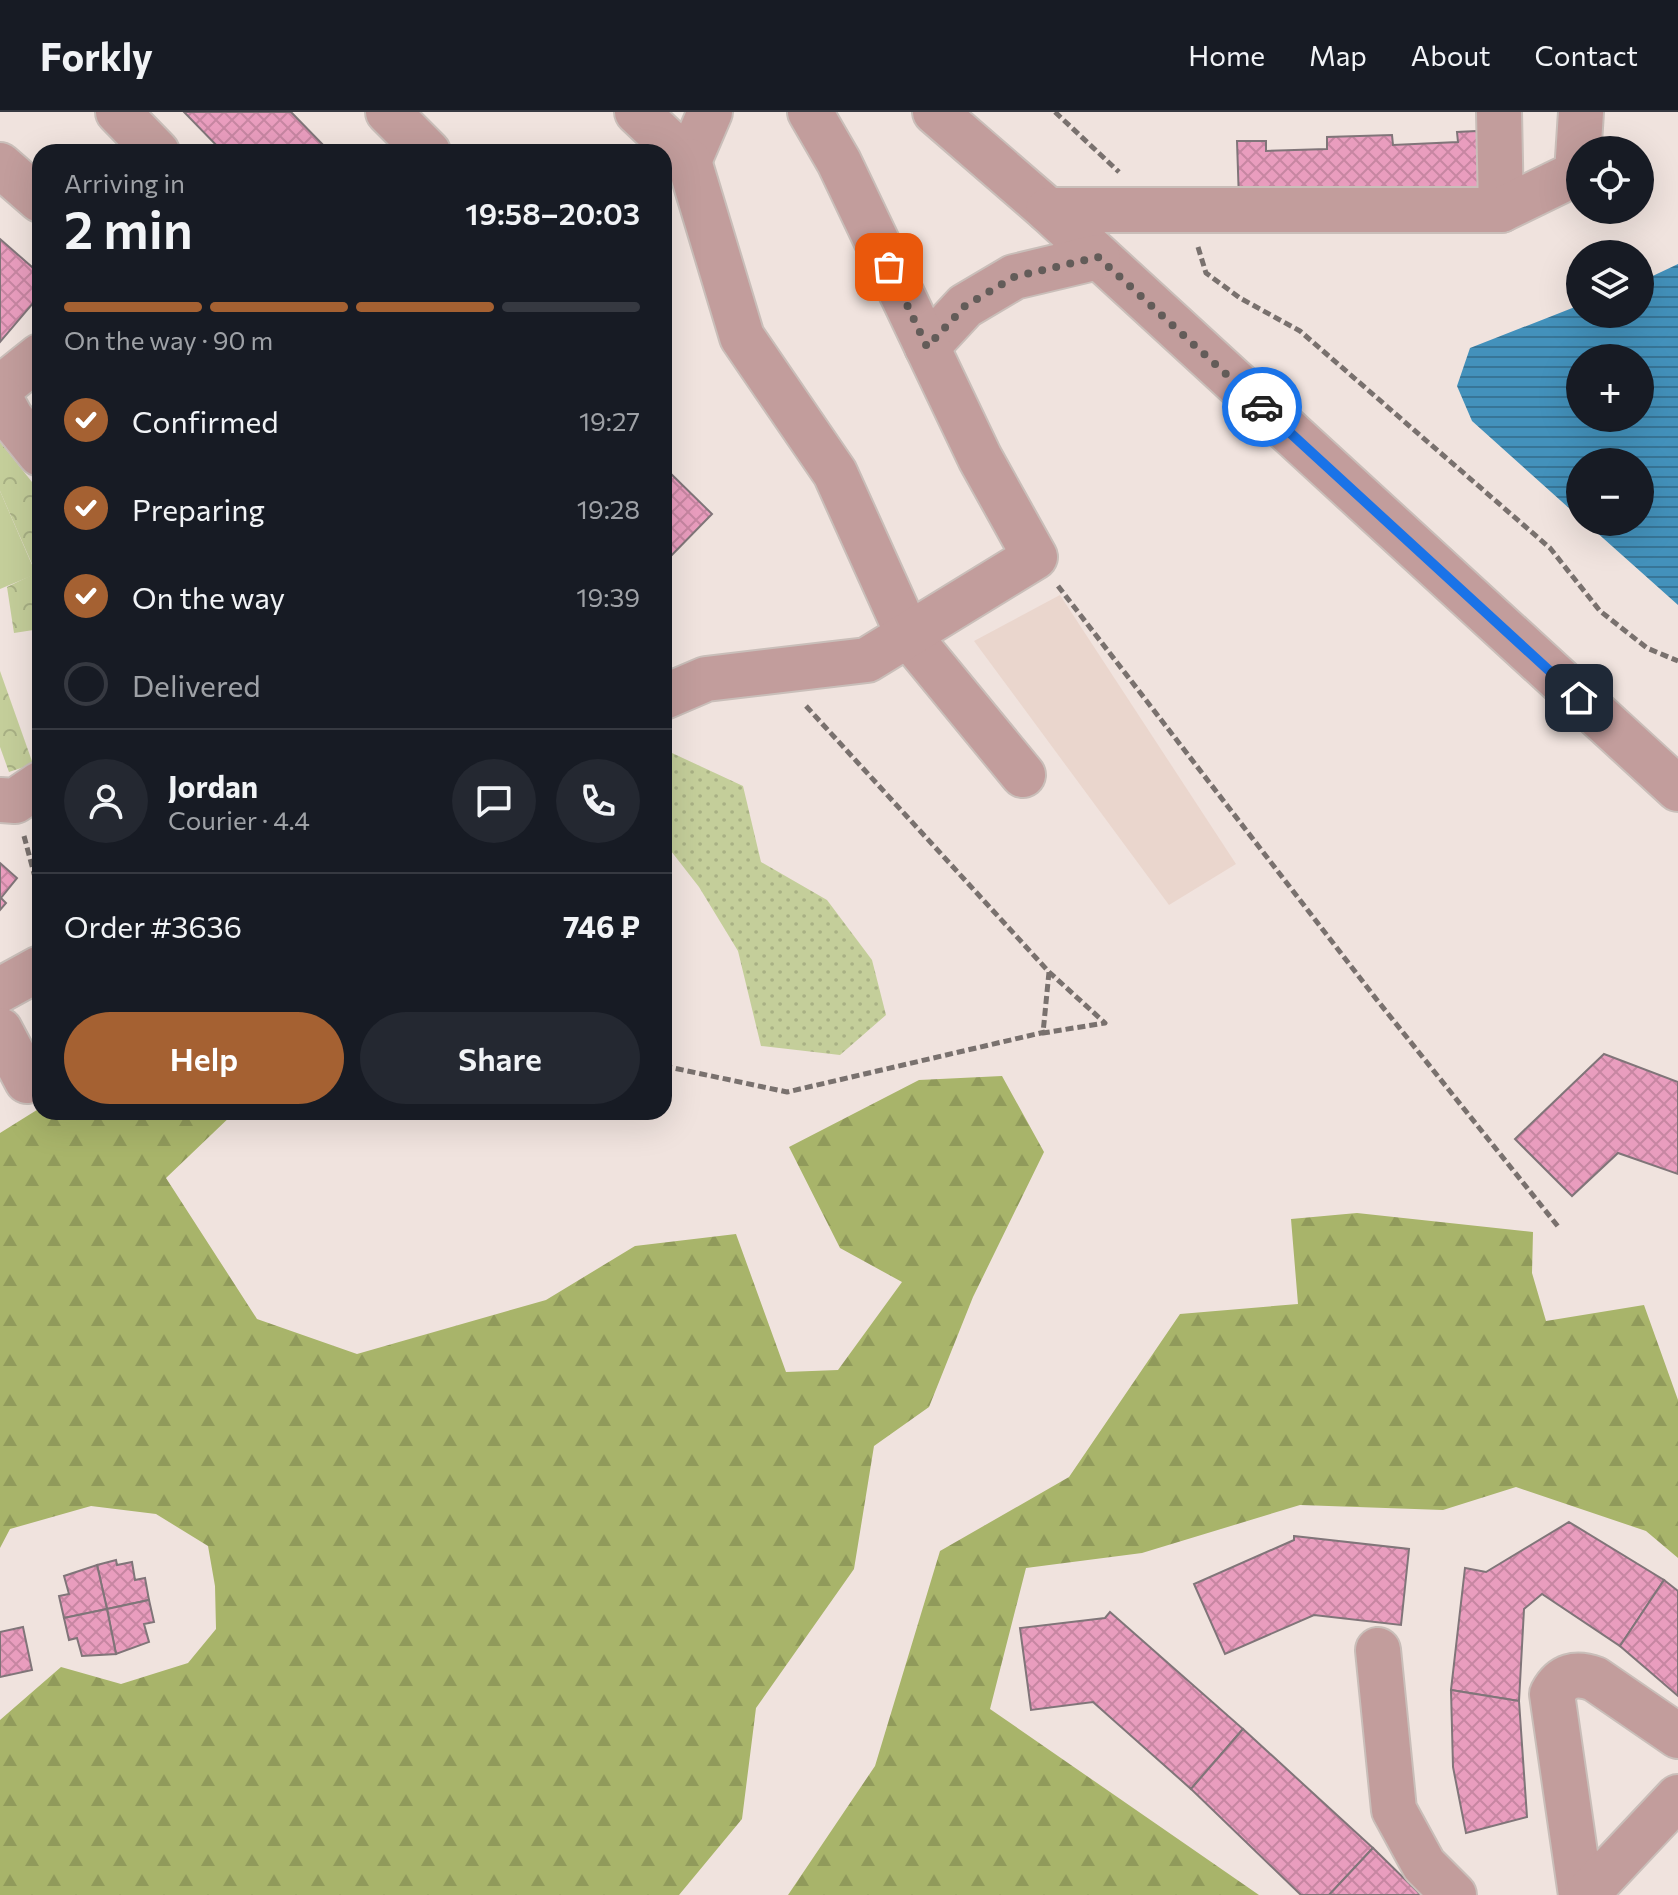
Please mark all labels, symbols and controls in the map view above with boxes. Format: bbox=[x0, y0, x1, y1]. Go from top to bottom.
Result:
text: Forkly bbox=[40, 32, 153, 79]
text: Home bbox=[1188, 38, 1265, 72]
text: Map bbox=[1309, 38, 1367, 72]
text: About bbox=[1411, 38, 1491, 72]
text: Contact bbox=[1535, 38, 1638, 72]
map controls bbox=[1566, 136, 1654, 536]
button: locate bbox=[1566, 136, 1654, 224]
text: Arriving in bbox=[64, 167, 185, 198]
text: 19:58–20:03 bbox=[465, 194, 640, 231]
text: 2 min bbox=[64, 196, 193, 260]
pin bbox=[855, 233, 923, 301]
button: layers bbox=[1566, 240, 1654, 328]
icon: bag bbox=[867, 245, 911, 289]
text: On the way · 90 m bbox=[64, 324, 273, 355]
button: + bbox=[1566, 344, 1654, 432]
courier bbox=[1222, 367, 1302, 447]
icon: car bbox=[1240, 385, 1284, 429]
icon: check bbox=[64, 398, 108, 442]
text: Confirmed bbox=[132, 402, 279, 439]
text: 19:27 bbox=[579, 405, 640, 436]
button: − bbox=[1566, 448, 1654, 536]
icon: check bbox=[64, 486, 108, 530]
text: Preparing bbox=[132, 490, 265, 527]
text: 19:28 bbox=[577, 493, 640, 524]
icon: check bbox=[64, 574, 108, 618]
text: On the way bbox=[132, 578, 285, 615]
text: 19:39 bbox=[576, 581, 640, 612]
pin bbox=[1545, 664, 1613, 732]
text: Delivered bbox=[132, 666, 261, 703]
icon: home bbox=[1557, 676, 1601, 720]
button: person bbox=[64, 759, 148, 843]
button: chat bbox=[452, 759, 536, 843]
button: phone bbox=[556, 759, 640, 843]
text: Jordan bbox=[168, 767, 258, 804]
text: Courier · 4.4 bbox=[168, 804, 310, 835]
text: Order #3636 bbox=[64, 907, 242, 944]
text: 746 ₽ bbox=[563, 907, 640, 944]
button: Help bbox=[64, 1012, 344, 1104]
button: Share bbox=[360, 1012, 640, 1104]

